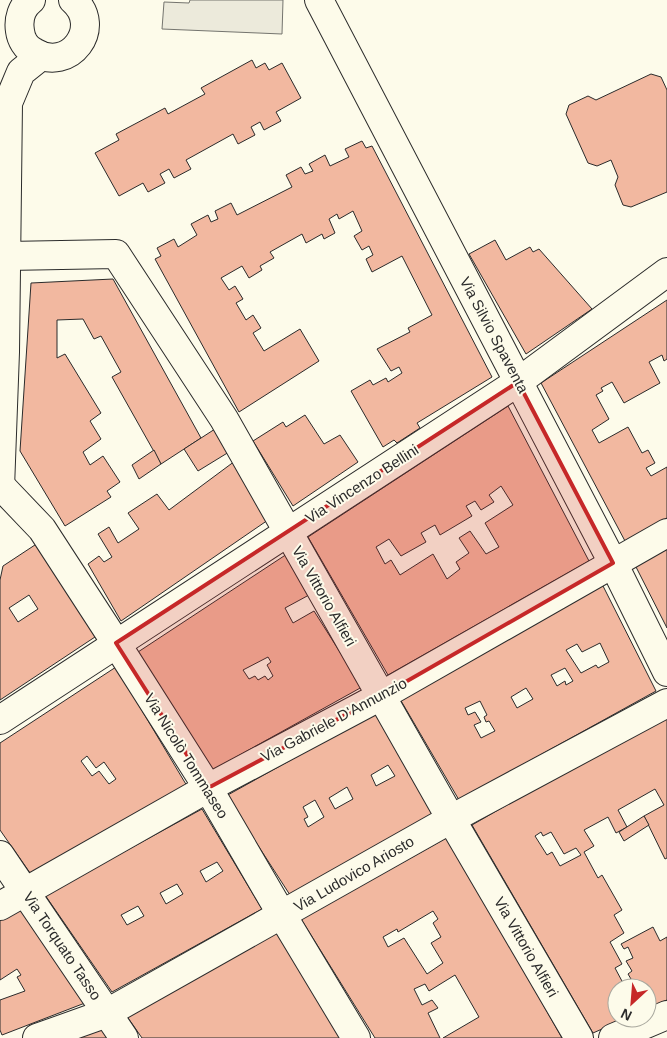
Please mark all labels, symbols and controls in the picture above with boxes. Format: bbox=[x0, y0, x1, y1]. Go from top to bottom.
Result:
street label: Via Silvio Spaventa bbox=[457, 274, 533, 396]
street label: Via Vincenzo Bellini bbox=[302, 441, 421, 526]
street label: Via Vittorio Alfieri bbox=[289, 543, 360, 649]
street label: Via Gabriele D'Annunzio bbox=[258, 674, 410, 765]
street label: Via Nicolò Tommaseo bbox=[141, 690, 232, 822]
street label: Via Ludovico Ariosto bbox=[291, 832, 417, 915]
street label: Via Torquato Tasso bbox=[20, 888, 105, 1003]
street label: Via Vittorio Alfieri bbox=[491, 894, 562, 1000]
north arrow bbox=[607, 978, 657, 1028]
text: N bbox=[618, 1005, 634, 1024]

